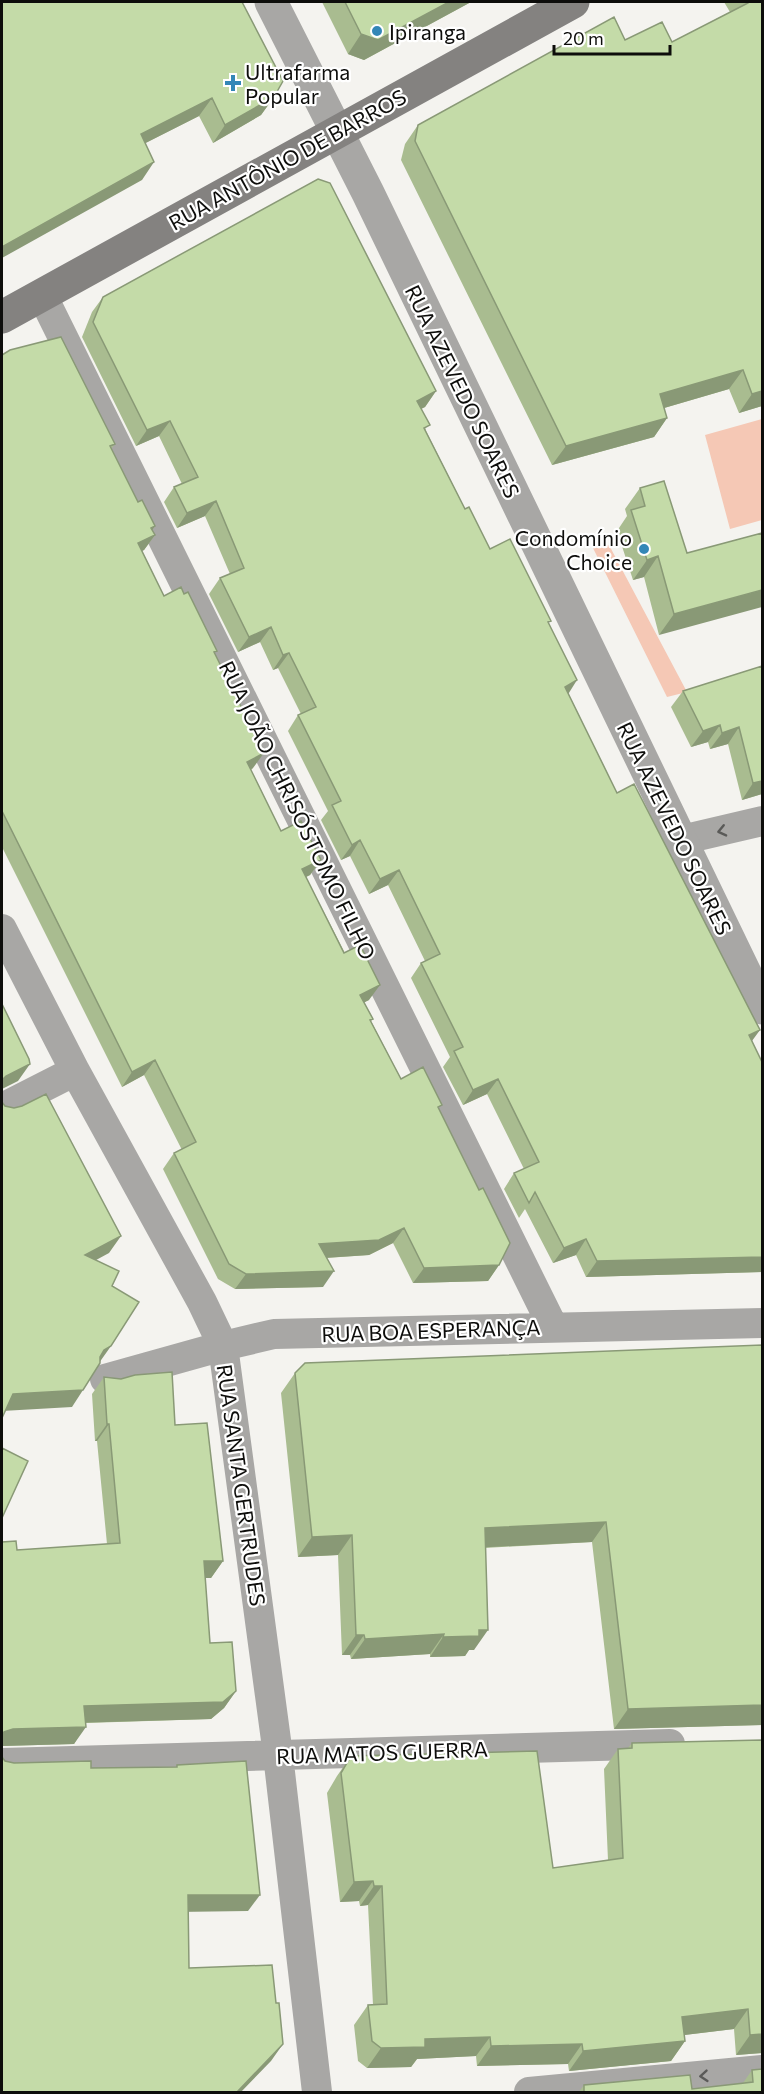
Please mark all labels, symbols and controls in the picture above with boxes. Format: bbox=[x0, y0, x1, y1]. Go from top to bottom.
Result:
scale bar bbox=[554, 18, 670, 56]
place label: Ipiranga bbox=[389, 19, 466, 44]
marker: Ipiranga bbox=[370, 24, 384, 38]
text: 20 m bbox=[563, 27, 604, 49]
place label: Ultrafarma Popular bbox=[245, 59, 350, 108]
marker: Ultrafarma Popular bbox=[226, 76, 240, 90]
street label: RUA ANTÔNIO DE BARROS bbox=[164, 83, 410, 235]
street label: RUA AZEVEDO SOARES bbox=[401, 281, 525, 501]
place label: Condomínio Choice bbox=[515, 525, 632, 574]
marker: Condomínio Choice bbox=[637, 542, 651, 556]
street label: RUA JOÃO CHRISÓSTOMO FILHO bbox=[215, 656, 381, 964]
street label: RUA AZEVEDO SOARES bbox=[613, 718, 737, 938]
one-way arrow bbox=[717, 824, 727, 837]
street label: RUA BOA ESPERANÇA bbox=[321, 1314, 541, 1346]
street label: RUA SANTA GERTRUDES bbox=[213, 1363, 271, 1607]
street label: RUA MATOS GUERRA bbox=[276, 1736, 488, 1768]
one-way arrow bbox=[700, 2069, 709, 2082]

